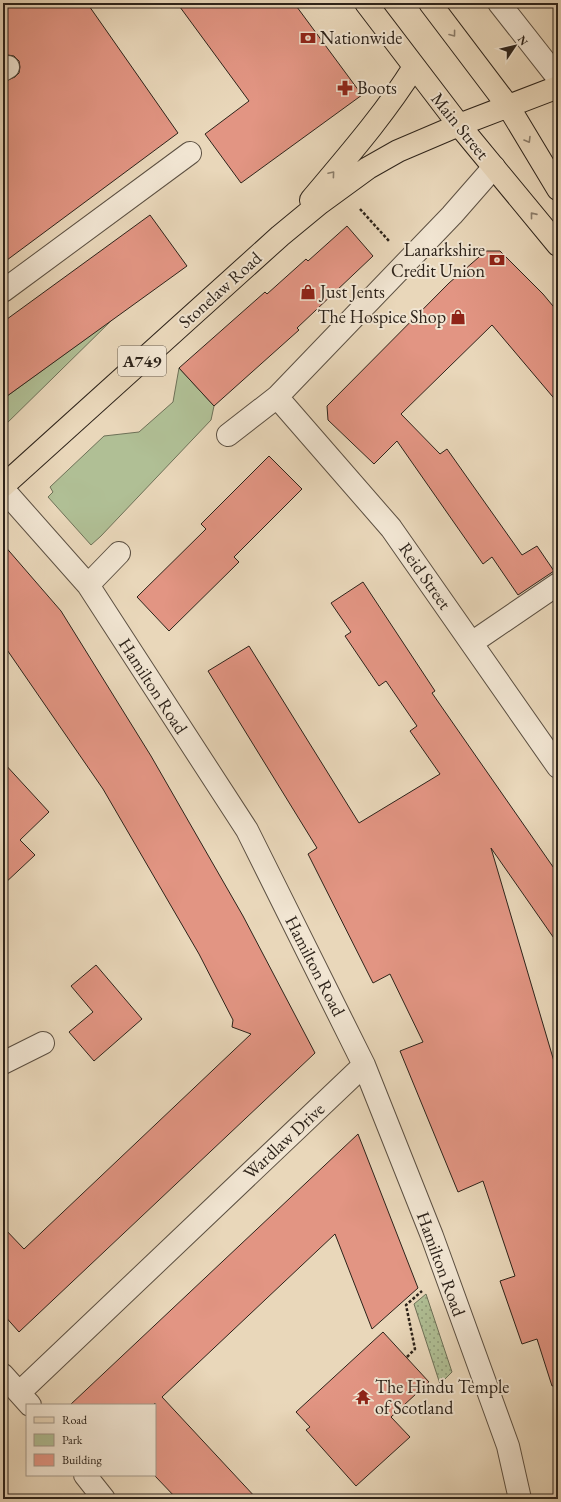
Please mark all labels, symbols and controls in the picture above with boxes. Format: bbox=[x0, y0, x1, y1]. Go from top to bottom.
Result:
place label: Nationwide bbox=[320, 26, 402, 49]
north arrow bbox=[495, 26, 535, 66]
bank icon: Nationwide bbox=[299, 29, 317, 47]
one-way arrow bbox=[449, 30, 456, 37]
text: N bbox=[515, 33, 532, 48]
place label: Boots bbox=[357, 76, 397, 99]
pharmacy icon: Boots bbox=[336, 79, 354, 97]
street label: Main Street bbox=[426, 87, 495, 164]
one-way arrow bbox=[523, 136, 531, 143]
one-way arrow bbox=[328, 171, 335, 179]
one-way arrow bbox=[531, 213, 538, 220]
place label: Lanarkshire Credit Union bbox=[391, 238, 485, 282]
street label: Stonelaw Road bbox=[173, 246, 267, 333]
bank icon: Lanarkshire Credit Union bbox=[488, 251, 506, 269]
place label: Just Jents bbox=[318, 280, 385, 303]
shop icon: Just Jents bbox=[299, 283, 317, 301]
place label: The Hospice Shop bbox=[318, 305, 446, 328]
shop icon: The Hospice Shop bbox=[449, 308, 467, 326]
road number: A749 bbox=[118, 346, 166, 376]
street label: Reid Street bbox=[394, 538, 457, 614]
street label: Hamilton Road bbox=[114, 633, 193, 739]
street label: Hamilton Road bbox=[280, 912, 351, 1021]
street label: Wardlaw Drive bbox=[238, 1097, 329, 1184]
street label: Hamilton Road bbox=[412, 1208, 471, 1320]
place label: The Hindu Temple of Scotland bbox=[375, 1375, 509, 1419]
temple icon: The Hindu Temple of Scotland bbox=[354, 1388, 372, 1406]
legend bbox=[26, 1404, 156, 1476]
text: Road bbox=[62, 1412, 88, 1428]
text: Park bbox=[62, 1432, 83, 1448]
text: Building bbox=[62, 1452, 103, 1468]

